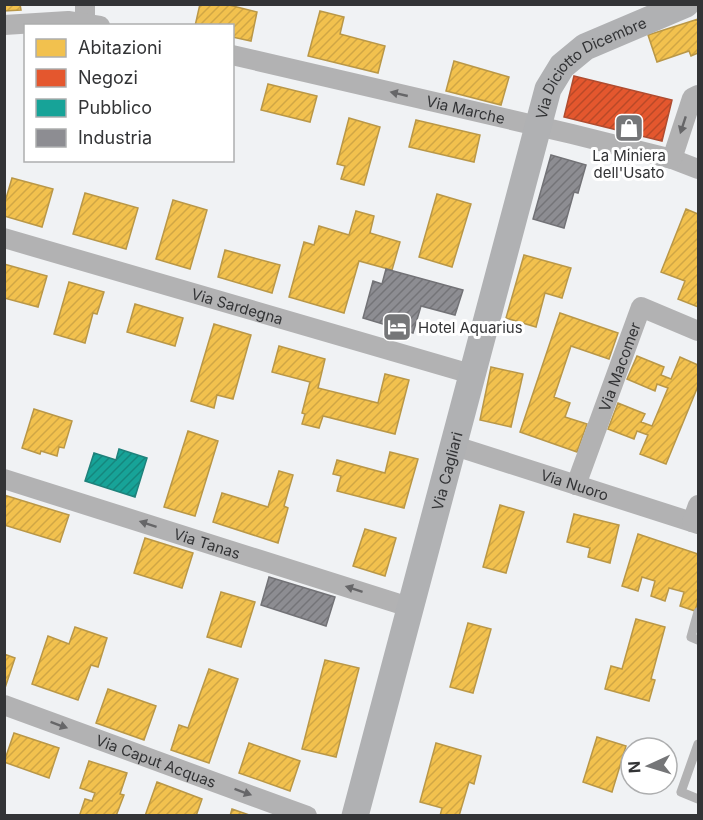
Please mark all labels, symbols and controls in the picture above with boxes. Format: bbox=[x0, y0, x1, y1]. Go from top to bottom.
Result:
street label: Via Diciotto Dicembre bbox=[531, 13, 649, 121]
legend bbox=[24, 24, 234, 162]
text: Abitazioni bbox=[78, 37, 162, 58]
text: Negozi bbox=[78, 67, 138, 88]
one-way arrow bbox=[390, 88, 408, 98]
street label: Via Marche bbox=[425, 91, 507, 128]
text: Pubblico bbox=[78, 97, 152, 118]
shop icon: La Miniera dell'Usato bbox=[613, 112, 645, 144]
one-way arrow bbox=[678, 116, 687, 134]
text: Industria bbox=[78, 127, 152, 148]
place label: La Miniera dell'Usato bbox=[592, 146, 666, 182]
street label: Via Sardegna bbox=[189, 284, 285, 328]
hotel icon: Hotel Aquarius bbox=[381, 311, 413, 343]
place label: Hotel Aquarius bbox=[418, 318, 523, 337]
street label: Via Macomer bbox=[594, 319, 644, 414]
street label: Via Cagliari bbox=[427, 430, 466, 512]
street label: Via Nuoro bbox=[538, 465, 611, 504]
one-way arrow bbox=[139, 519, 157, 528]
street label: Via Tanas bbox=[171, 524, 243, 563]
one-way arrow bbox=[345, 584, 363, 593]
one-way arrow bbox=[51, 720, 69, 730]
street label: Via Caput Acquas bbox=[93, 730, 219, 791]
north arrow bbox=[619, 736, 679, 796]
text: N bbox=[624, 760, 644, 774]
one-way arrow bbox=[234, 787, 252, 797]

